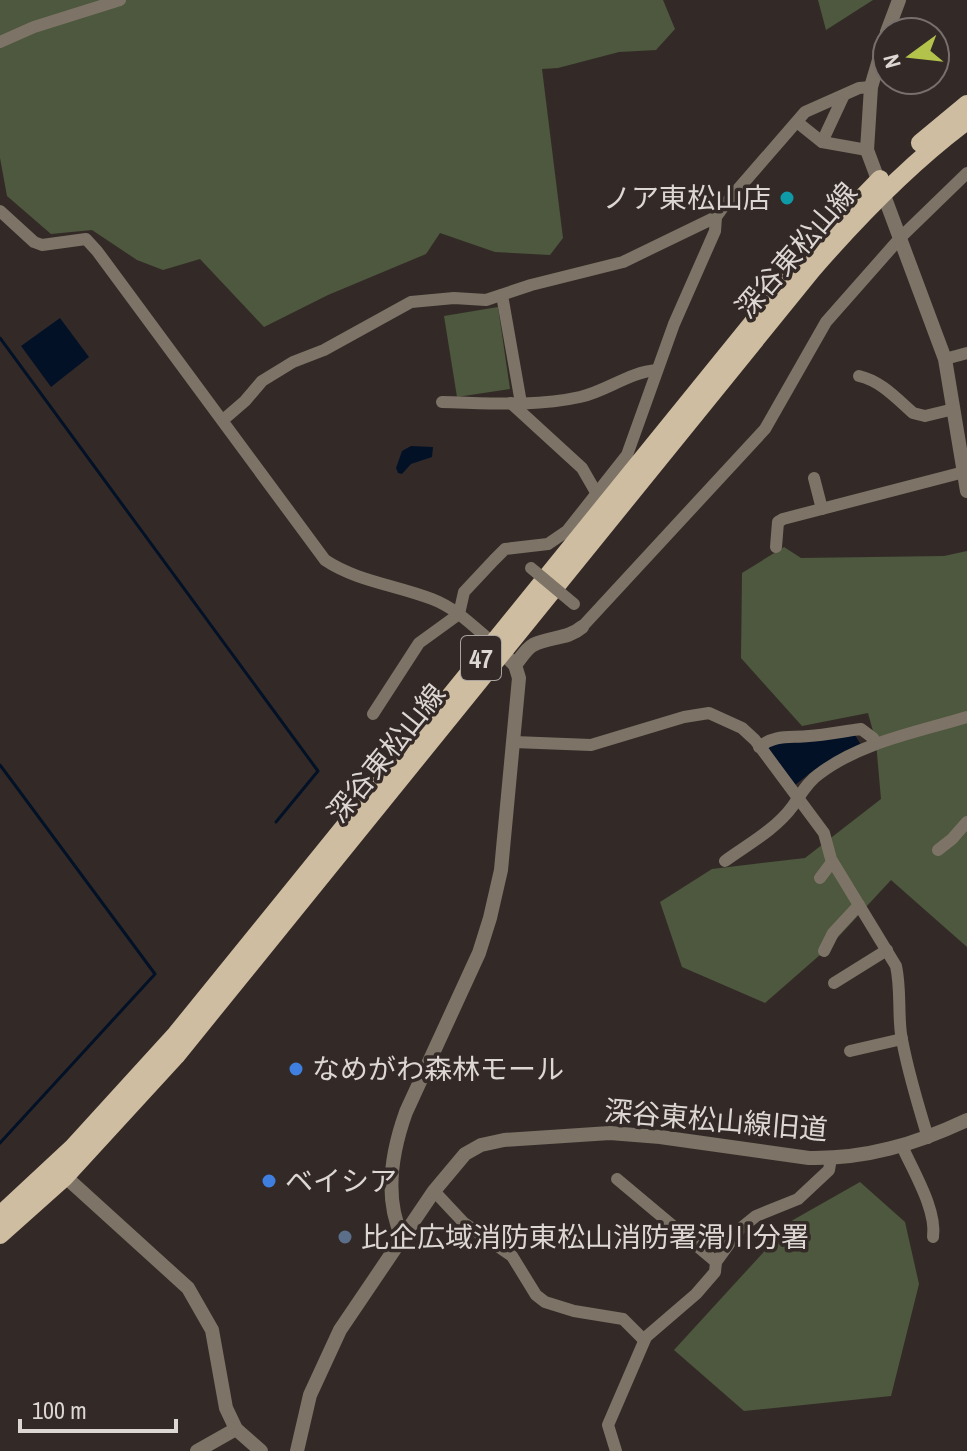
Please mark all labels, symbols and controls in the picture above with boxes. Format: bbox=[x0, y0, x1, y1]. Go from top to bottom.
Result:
north arrow bbox=[871, 16, 951, 96]
text: N bbox=[876, 51, 908, 71]
street label: 深谷東松山線 bbox=[727, 174, 865, 326]
place label: ノア東松山店 bbox=[603, 179, 771, 217]
marker: ノア東松山店 bbox=[778, 189, 796, 207]
road number: 47 bbox=[461, 636, 501, 680]
street label: 深谷東松山線 bbox=[318, 676, 454, 830]
place label: なめがわ森林モール bbox=[312, 1050, 564, 1088]
marker: なめがわ森林モール bbox=[287, 1060, 305, 1078]
street label: 深谷東松山線旧道 bbox=[603, 1091, 829, 1149]
place label: ベイシア bbox=[285, 1162, 397, 1200]
marker: ベイシア bbox=[260, 1172, 278, 1190]
place label: 比企広域消防東松山消防署滑川分署 bbox=[361, 1218, 809, 1256]
marker: 比企広域消防東松山消防署滑川分署 bbox=[336, 1228, 354, 1246]
scale bar bbox=[20, 1383, 176, 1433]
text: 100 m bbox=[32, 1394, 87, 1426]

